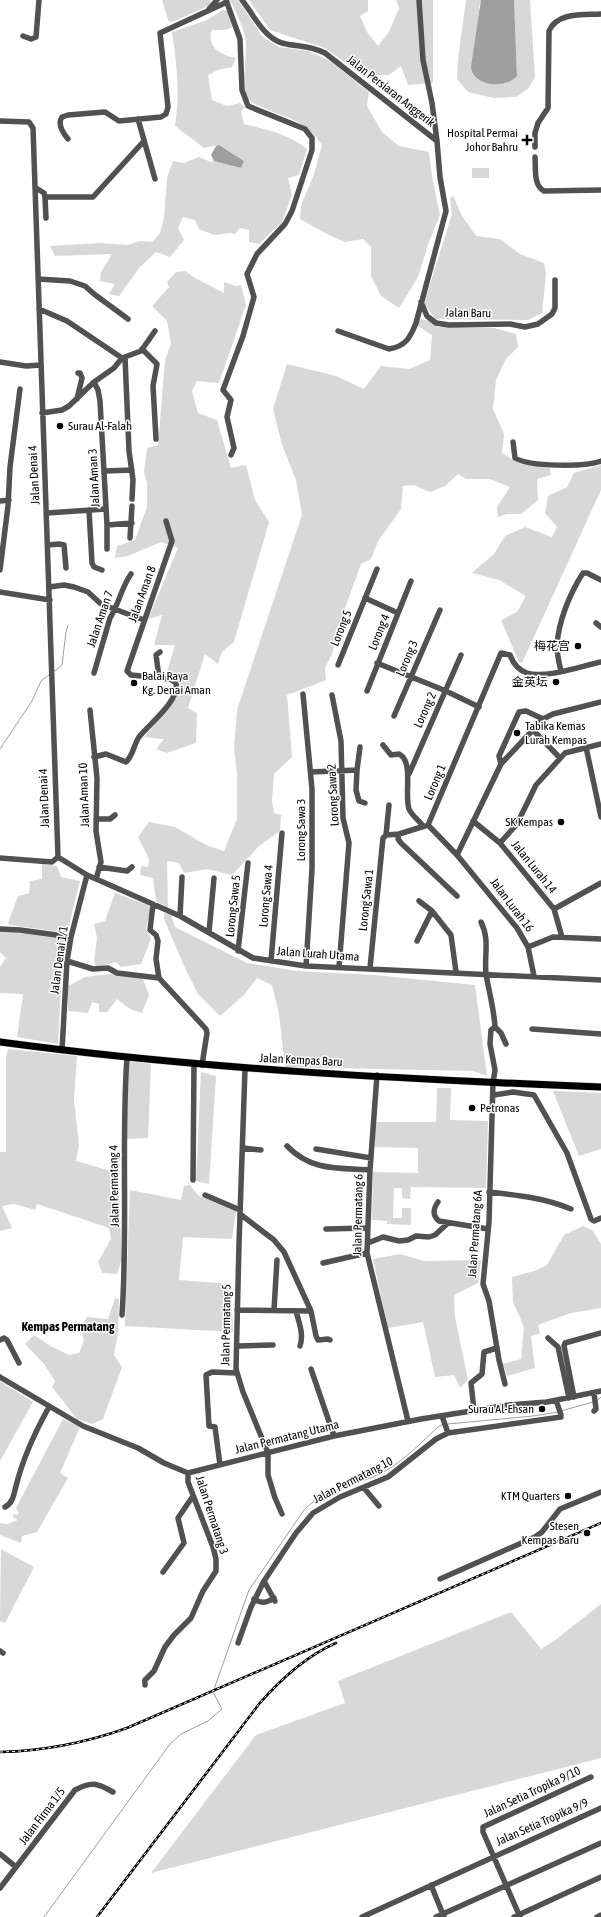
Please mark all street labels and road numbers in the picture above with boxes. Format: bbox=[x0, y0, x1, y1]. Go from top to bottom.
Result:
street label: Jalan Persiaran Anggerik bbox=[344, 52, 438, 130]
street label: Jalan Baru bbox=[445, 306, 491, 320]
street label: Jalan Denai 4 bbox=[25, 445, 43, 505]
street label: Jalan Aman 3 bbox=[85, 448, 103, 508]
street label: Jalan Aman 8 bbox=[125, 564, 159, 624]
street label: Jalan Aman 7 bbox=[84, 589, 116, 649]
street label: Lorong 5 bbox=[327, 608, 355, 648]
street label: Lorong 4 bbox=[365, 612, 393, 652]
street label: Lorong 3 bbox=[393, 638, 421, 678]
street label: Lorong 2 bbox=[411, 690, 439, 730]
street label: Jalan Aman 10 bbox=[76, 762, 92, 827]
street label: Lorong 1 bbox=[421, 762, 449, 802]
street label: Lorong Sawa 2 bbox=[324, 763, 342, 827]
street label: Jalan Denai 4 bbox=[36, 768, 52, 828]
street label: Lorong Sawa 3 bbox=[294, 799, 308, 861]
street label: Jalan Lurah 14 bbox=[509, 838, 560, 896]
street label: Lorong Sawa 4 bbox=[256, 864, 276, 928]
street label: Lorong Sawa 1 bbox=[356, 868, 376, 932]
street label: Lorong Sawa 5 bbox=[223, 874, 243, 938]
street label: Jalan Lurah 16 bbox=[487, 875, 537, 935]
street label: Jalan Denai 1/1 bbox=[47, 925, 71, 995]
street label: Jalan Lurah Utama bbox=[276, 944, 360, 964]
street label: Jalan Kempas Baru bbox=[259, 1051, 343, 1069]
street label: Jalan Permatang 4 bbox=[106, 1145, 122, 1227]
street label: Jalan Permatang 6 bbox=[350, 1174, 366, 1256]
street label: Jalan Permatang 6A bbox=[465, 1190, 485, 1278]
street label: Jalan Permatang 5 bbox=[218, 1284, 234, 1366]
street label: Jalan Permatang Utama bbox=[234, 1417, 340, 1457]
street label: Jalan Permatang 10 bbox=[311, 1454, 395, 1506]
street label: Jalan Permatang 3 bbox=[193, 1474, 231, 1556]
street label: Jalan Setia Tropika 9/10 bbox=[481, 1763, 583, 1821]
street label: Jalan Firma 1/5 bbox=[16, 1785, 68, 1847]
street label: Jalan Setia Tropika 9/9 bbox=[494, 1795, 591, 1849]

